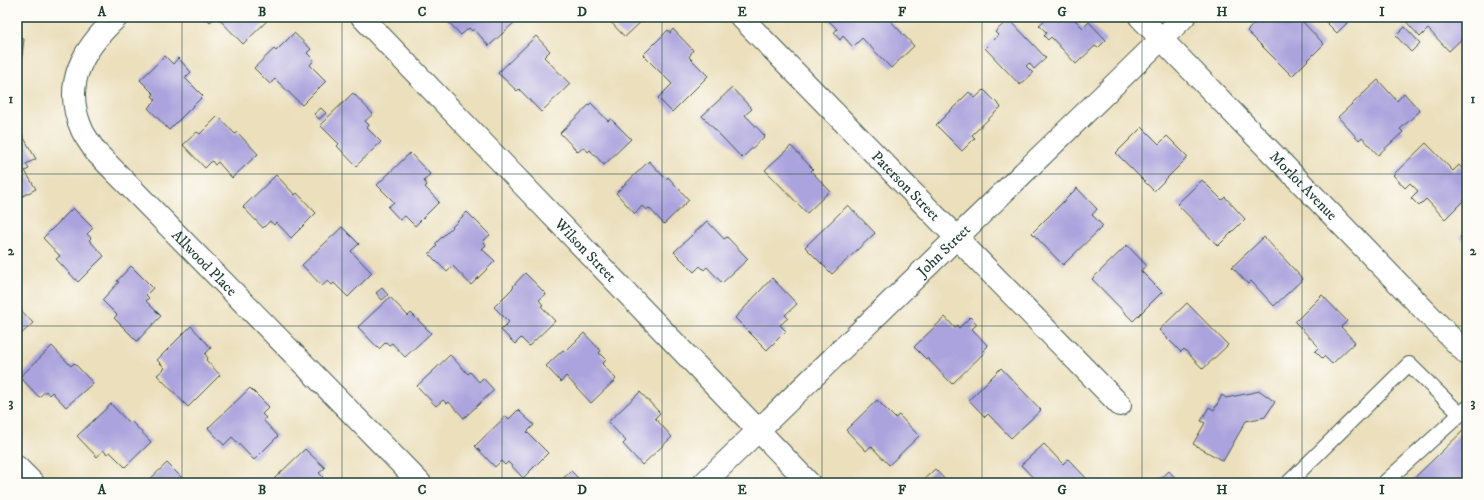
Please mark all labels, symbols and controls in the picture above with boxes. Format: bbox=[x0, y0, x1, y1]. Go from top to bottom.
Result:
text: A bbox=[97, 4, 107, 20]
text: B bbox=[258, 4, 266, 20]
text: C bbox=[418, 4, 427, 20]
text: D bbox=[577, 4, 587, 20]
text: E bbox=[737, 4, 747, 20]
text: F bbox=[898, 4, 907, 20]
text: G bbox=[1057, 4, 1067, 20]
text: H bbox=[1217, 4, 1228, 20]
text: I bbox=[1379, 4, 1385, 20]
text: 1 bbox=[9, 91, 14, 107]
text: 1 bbox=[1471, 91, 1476, 107]
street label: Paterson Street bbox=[867, 147, 944, 225]
street label: Morlot Avenue bbox=[1266, 147, 1342, 224]
street label: Wilson Street bbox=[550, 214, 621, 286]
street label: John Street bbox=[911, 220, 975, 282]
street label: Allwood Place bbox=[168, 226, 241, 300]
text: 2 bbox=[8, 243, 15, 259]
text: 2 bbox=[1470, 243, 1477, 259]
text: 3 bbox=[9, 395, 14, 411]
text: 3 bbox=[1471, 395, 1476, 411]
text: A bbox=[97, 482, 107, 498]
text: B bbox=[258, 482, 266, 498]
text: C bbox=[418, 482, 427, 498]
text: D bbox=[577, 482, 587, 498]
text: E bbox=[737, 482, 747, 498]
text: F bbox=[898, 482, 907, 498]
text: G bbox=[1057, 482, 1067, 498]
text: H bbox=[1217, 482, 1228, 498]
text: I bbox=[1379, 482, 1385, 498]

